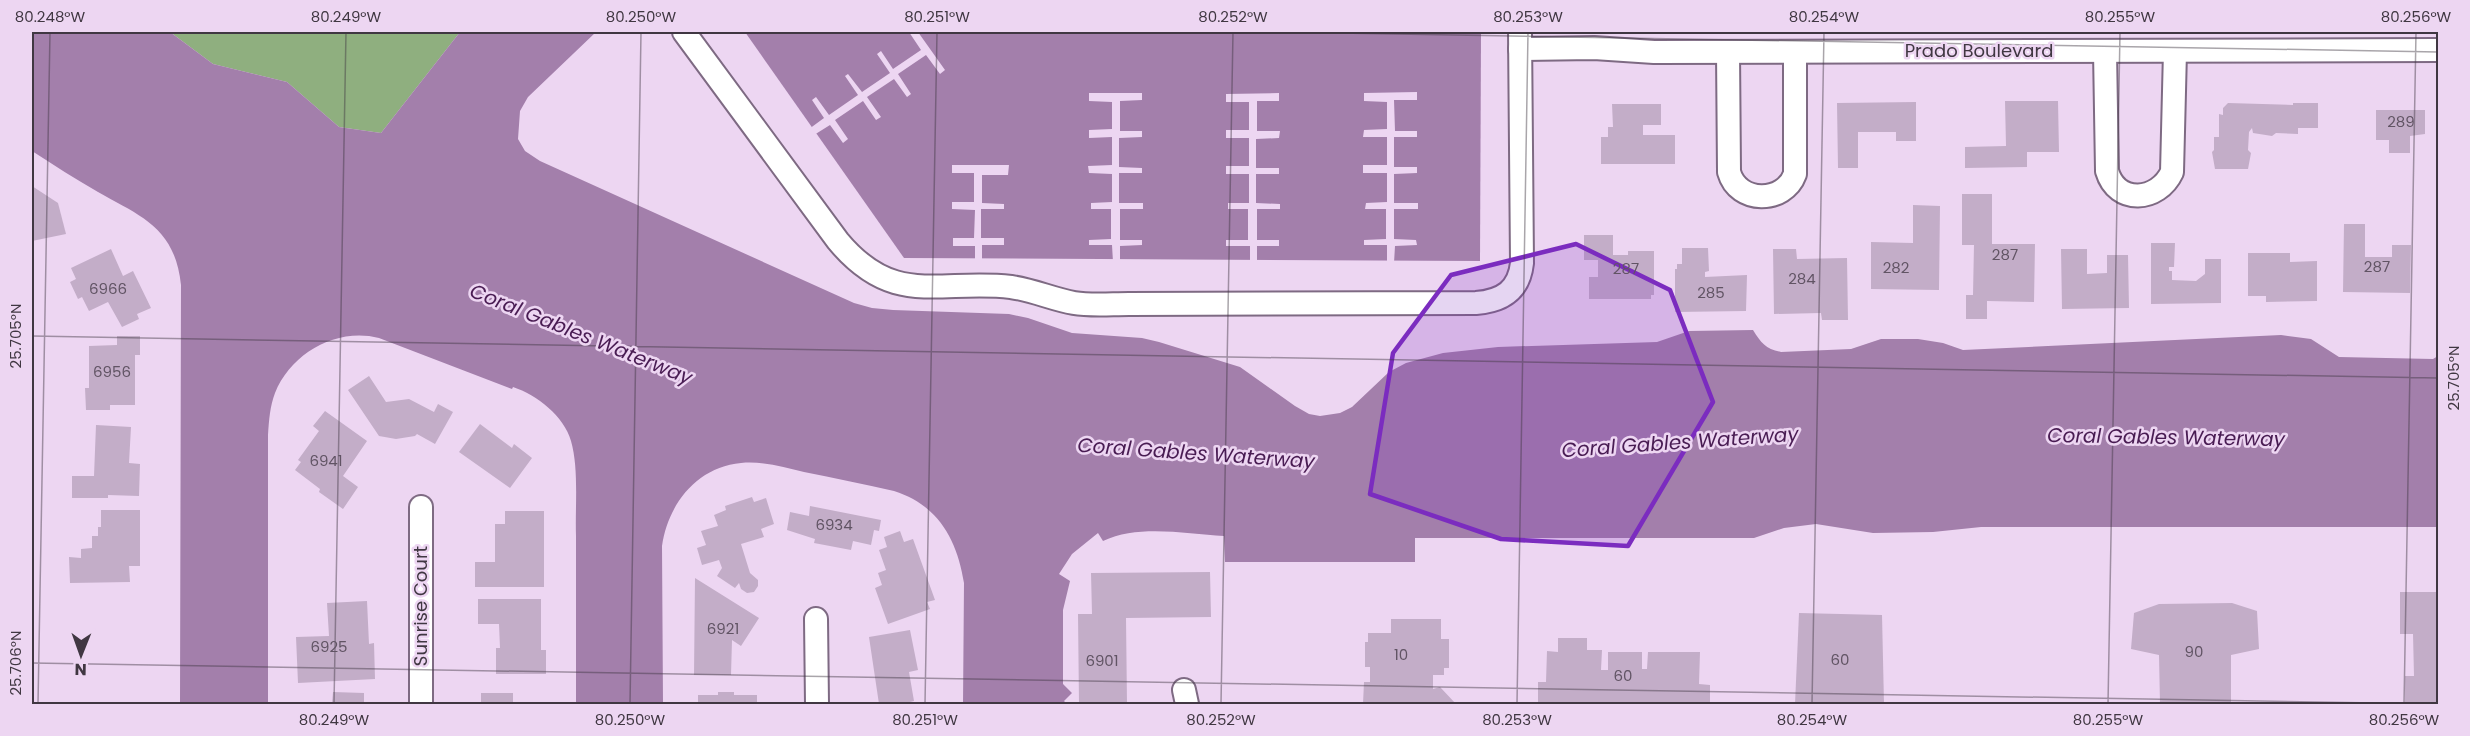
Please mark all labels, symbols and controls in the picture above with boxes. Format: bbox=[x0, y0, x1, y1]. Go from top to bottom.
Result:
text: 80.248°W bbox=[15, 6, 86, 27]
text: 80.249°W bbox=[311, 6, 382, 27]
text: 80.250°W bbox=[606, 6, 677, 27]
text: 80.251°W bbox=[904, 6, 970, 27]
text: 80.252°W bbox=[1198, 6, 1268, 27]
text: 80.253°W bbox=[1493, 6, 1563, 27]
text: 80.254°W bbox=[1789, 6, 1860, 27]
text: 80.255°W bbox=[2085, 6, 2156, 27]
text: 80.256°W bbox=[2381, 6, 2452, 27]
street label: Prado Boulevard bbox=[1905, 38, 2053, 63]
house number: 289 bbox=[2387, 111, 2415, 132]
house number: 287 bbox=[1992, 244, 2018, 265]
house number: 287 bbox=[2364, 256, 2390, 277]
house number: 282 bbox=[1883, 257, 1909, 278]
house number: 287 bbox=[1613, 258, 1639, 279]
house number: 284 bbox=[1788, 268, 1816, 289]
water label: Coral Gables Waterway bbox=[466, 276, 697, 392]
house number: 6966 bbox=[89, 278, 127, 299]
house number: 285 bbox=[1697, 282, 1725, 303]
text: 25.705°N bbox=[5, 304, 26, 368]
text: 25.705°N bbox=[2443, 346, 2464, 410]
house number: 6956 bbox=[93, 361, 131, 382]
water label: Coral Gables Waterway bbox=[1560, 420, 1800, 464]
water label: Coral Gables Waterway bbox=[2047, 421, 2286, 453]
water label: Coral Gables Waterway bbox=[1076, 431, 1316, 475]
house number: 6941 bbox=[309, 450, 343, 471]
house number: 6934 bbox=[815, 514, 853, 535]
street label: Sunrise Court bbox=[408, 546, 433, 666]
house number: 6921 bbox=[707, 618, 739, 639]
north arrow bbox=[51, 625, 111, 685]
text: 25.706°N bbox=[5, 630, 26, 696]
house number: 6925 bbox=[310, 636, 348, 657]
house number: 90 bbox=[2185, 641, 2203, 662]
house number: 10 bbox=[1394, 644, 1408, 665]
house number: 60 bbox=[1831, 649, 1849, 670]
house number: 6901 bbox=[1085, 650, 1119, 671]
text: N bbox=[75, 658, 87, 681]
house number: 60 bbox=[1614, 665, 1632, 686]
text: 80.249°W bbox=[299, 709, 370, 730]
text: 80.250°W bbox=[595, 709, 666, 730]
text: 80.251°W bbox=[892, 709, 958, 730]
text: 80.252°W bbox=[1186, 709, 1256, 730]
text: 80.253°W bbox=[1482, 709, 1552, 730]
text: 80.254°W bbox=[1777, 709, 1848, 730]
text: 80.255°W bbox=[2073, 709, 2144, 730]
text: 80.256°W bbox=[2369, 709, 2440, 730]

